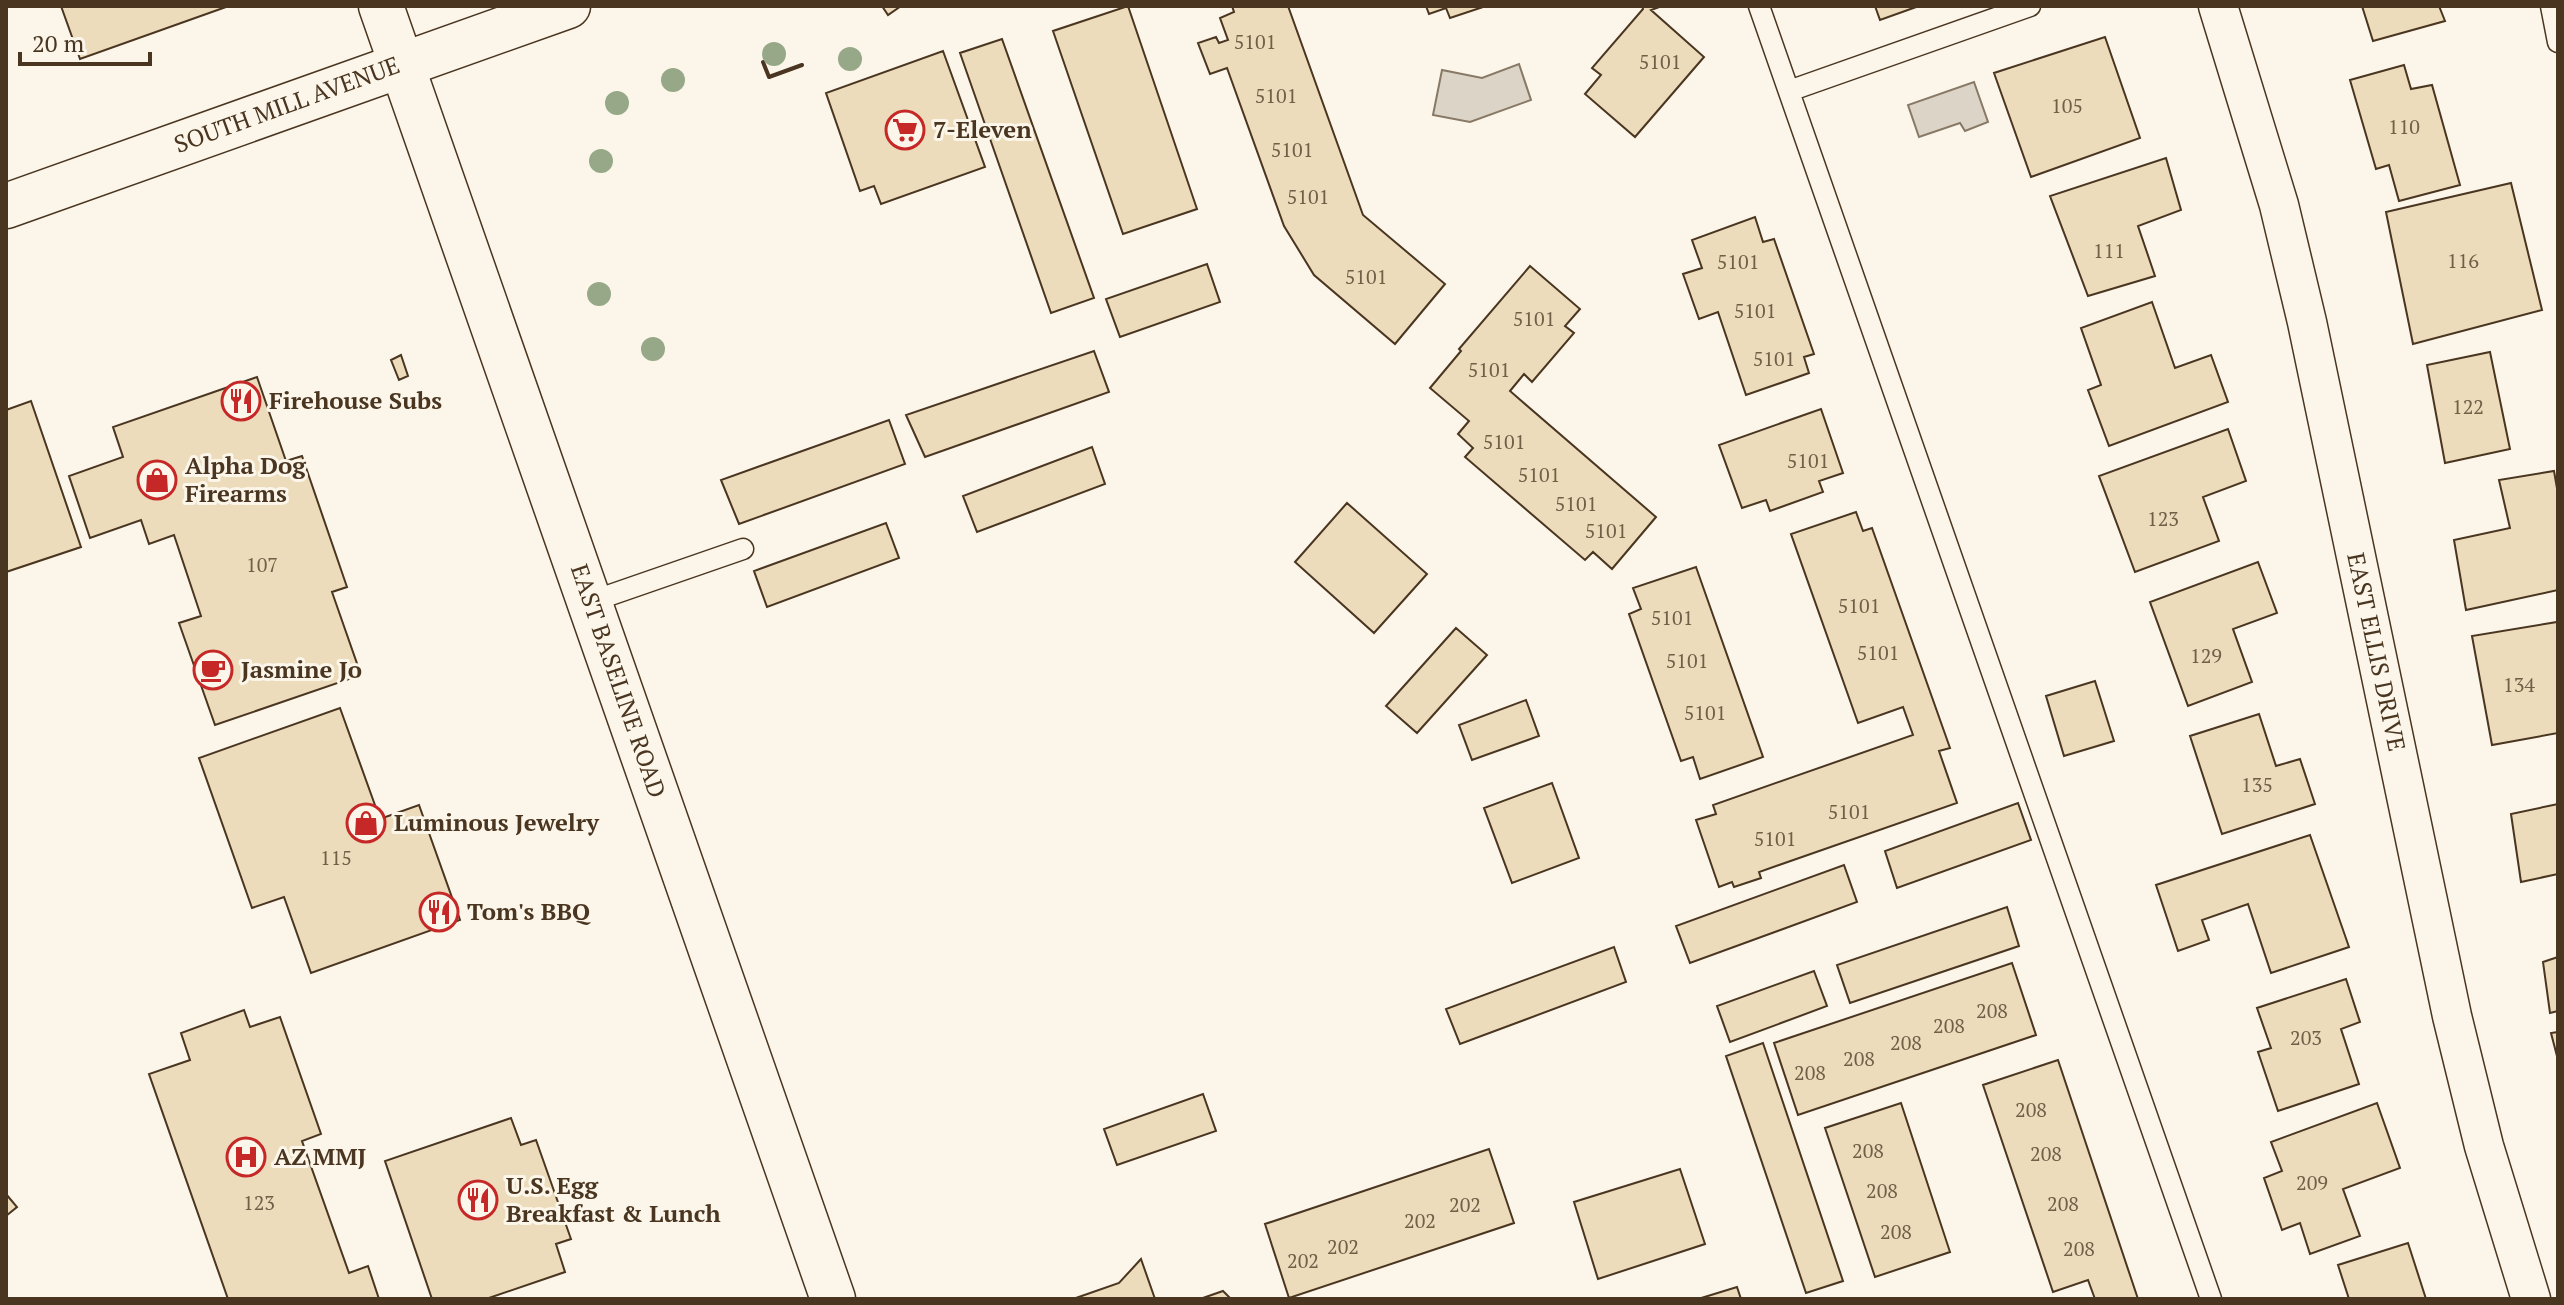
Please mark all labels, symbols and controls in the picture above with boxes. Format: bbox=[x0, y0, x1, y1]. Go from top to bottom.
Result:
scale bar bbox=[20, 16, 150, 66]
text: 20 m bbox=[32, 27, 84, 59]
house number: 5101 bbox=[1234, 28, 1276, 55]
street label: SOUTH MILL AVENUE bbox=[169, 48, 404, 160]
house number: 5101 bbox=[1639, 48, 1681, 75]
house number: 5101 bbox=[1255, 82, 1297, 109]
house number: 105 bbox=[2051, 92, 2083, 119]
supermarket icon: 7-Eleven bbox=[884, 109, 926, 151]
place label: 7-Eleven bbox=[933, 113, 1032, 145]
house number: 110 bbox=[2388, 113, 2420, 140]
house number: 5101 bbox=[1271, 136, 1313, 163]
house number: 5101 bbox=[1287, 183, 1329, 210]
house number: 111 bbox=[2093, 237, 2125, 264]
house number: 116 bbox=[2447, 247, 2479, 274]
house number: 5101 bbox=[1717, 248, 1759, 275]
house number: 5101 bbox=[1345, 263, 1387, 290]
house number: 5101 bbox=[1734, 297, 1776, 324]
house number: 5101 bbox=[1513, 305, 1555, 332]
house number: 5101 bbox=[1753, 345, 1795, 372]
house number: 5101 bbox=[1468, 356, 1510, 383]
restaurant icon: Firehouse Subs bbox=[220, 380, 262, 422]
place label: Firehouse Subs bbox=[269, 384, 442, 416]
house number: 122 bbox=[2452, 393, 2484, 420]
house number: 5101 bbox=[1483, 428, 1525, 455]
house number: 5101 bbox=[1787, 447, 1829, 474]
place label: Alpha Dog Firearms bbox=[185, 449, 306, 509]
shop icon: Alpha Dog Firearms bbox=[136, 459, 178, 501]
house number: 5101 bbox=[1518, 461, 1560, 488]
house number: 5101 bbox=[1555, 490, 1597, 517]
house number: 123 bbox=[2147, 505, 2179, 532]
house number: 5101 bbox=[1585, 517, 1627, 544]
street label: EAST ELLIS DRIVE bbox=[2340, 549, 2414, 754]
house number: 107 bbox=[246, 551, 278, 578]
street label: EAST BASELINE ROAD bbox=[564, 560, 674, 802]
house number: 5101 bbox=[1838, 592, 1880, 619]
house number: 5101 bbox=[1651, 604, 1693, 631]
house number: 5101 bbox=[1857, 639, 1899, 666]
house number: 129 bbox=[2190, 642, 2222, 669]
house number: 5101 bbox=[1666, 647, 1708, 674]
cafe icon: Jasmine Jo bbox=[192, 649, 234, 691]
place label: Jasmine Jo bbox=[241, 653, 362, 685]
house number: 134 bbox=[2503, 671, 2535, 698]
house number: 5101 bbox=[1684, 699, 1726, 726]
house number: 135 bbox=[2241, 771, 2273, 798]
house number: 5101 bbox=[1828, 798, 1870, 825]
shop icon: Luminous Jewelry bbox=[345, 802, 387, 844]
place label: Luminous Jewelry bbox=[394, 806, 600, 838]
house number: 5101 bbox=[1754, 825, 1796, 852]
house number: 115 bbox=[320, 844, 352, 871]
restaurant icon: Tom's BBQ bbox=[418, 891, 460, 933]
place label: Tom's BBQ bbox=[467, 895, 591, 927]
house number: 208 bbox=[1976, 997, 2008, 1024]
house number: 208 bbox=[1933, 1012, 1965, 1039]
house number: 203 bbox=[2290, 1024, 2322, 1051]
house number: 208 bbox=[1890, 1029, 1922, 1056]
house number: 208 bbox=[1843, 1045, 1875, 1072]
house number: 208 bbox=[1794, 1059, 1826, 1086]
house number: 208 bbox=[2015, 1096, 2047, 1123]
hospital icon: AZ MMJ bbox=[225, 1136, 267, 1178]
house number: 208 bbox=[1852, 1137, 1884, 1164]
place label: AZ MMJ bbox=[274, 1140, 366, 1172]
house number: 208 bbox=[2030, 1140, 2062, 1167]
place label: U.S. Egg Breakfast & Lunch bbox=[506, 1169, 721, 1229]
house number: 209 bbox=[2296, 1169, 2328, 1196]
house number: 208 bbox=[1866, 1177, 1898, 1204]
restaurant icon: U.S. Egg Breakfast & Lunch bbox=[457, 1179, 499, 1221]
house number: 123 bbox=[243, 1189, 275, 1216]
house number: 208 bbox=[2047, 1190, 2079, 1217]
house number: 202 bbox=[1449, 1191, 1481, 1218]
house number: 202 bbox=[1404, 1207, 1436, 1234]
house number: 208 bbox=[1880, 1218, 1912, 1245]
house number: 202 bbox=[1327, 1233, 1359, 1260]
house number: 208 bbox=[2063, 1235, 2095, 1262]
house number: 202 bbox=[1287, 1247, 1319, 1274]

